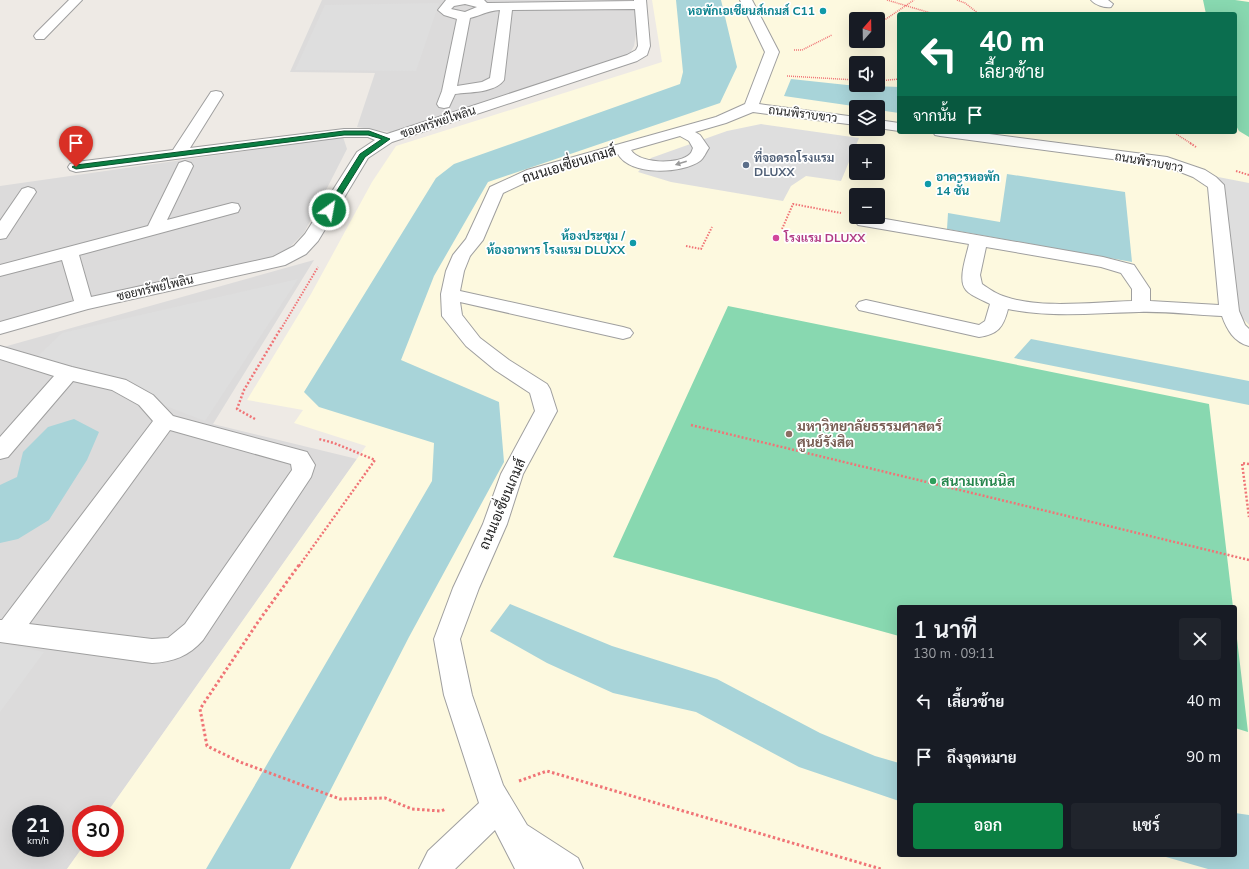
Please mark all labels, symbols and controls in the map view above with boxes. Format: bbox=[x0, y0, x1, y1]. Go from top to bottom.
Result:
place label: หอพักเอเชียนส์เกมส์ C11 bbox=[688, 3, 815, 19]
marker: หอพักเอเชียนส์เกมส์ C11 bbox=[818, 6, 828, 16]
north arrow bbox=[849, 12, 885, 48]
map controls bbox=[849, 12, 885, 224]
text: 40 m bbox=[979, 23, 1045, 61]
icon: left bbox=[913, 28, 965, 80]
button: sound bbox=[849, 56, 885, 92]
text: เลี้ยวซ้าย bbox=[979, 60, 1045, 84]
button: layers bbox=[849, 100, 885, 136]
street label: ซอยทรัพย์ไพลิน bbox=[398, 102, 478, 142]
street label: ถนนพิราบขาว bbox=[768, 102, 838, 126]
icon: arrive bbox=[964, 104, 986, 126]
text: จากนั้น bbox=[913, 106, 956, 126]
pin bbox=[59, 126, 93, 167]
icon: arrive bbox=[65, 132, 87, 154]
street label: ถนนเอเซี่ยนเกมส์ bbox=[519, 138, 619, 188]
button: + bbox=[849, 144, 885, 180]
place label: ที่จอดรถโรงแรม DLUXX bbox=[754, 147, 834, 180]
street label: ถนนพิราบขาว bbox=[1113, 148, 1185, 176]
one-way arrow bbox=[675, 160, 687, 166]
marker: ที่จอดรถโรงแรม DLUXX bbox=[741, 160, 751, 170]
place label: อาคารหอพัก 14 ชั้น bbox=[936, 169, 1000, 199]
marker: อาคารหอพัก 14 ชั้น bbox=[923, 179, 933, 189]
button: − bbox=[849, 188, 885, 224]
position arrow bbox=[308, 189, 350, 231]
place label: ห้องประชุม / ห้องอาหาร โรงแรม DLUXX bbox=[487, 228, 626, 258]
place label: โรงแรม DLUXX bbox=[783, 230, 866, 246]
marker: โรงแรม DLUXX bbox=[771, 233, 781, 243]
marker: ห้องประชุม / ห้องอาหาร โรงแรม DLUXX bbox=[628, 238, 638, 248]
street label: ซอยทรัพย์ไพลิน bbox=[115, 271, 195, 305]
place label: มหาวิทยาลัยธรรมศาสตร์ ศูนย์รังสิต bbox=[797, 417, 943, 453]
marker: มหาวิทยาลัยธรรมศาสตร์ ศูนย์รังสิต bbox=[784, 429, 794, 439]
street label: ถนนเอเซี่ยนเกมส์ bbox=[472, 454, 530, 553]
place label: สนามเทนนิส bbox=[941, 472, 1015, 491]
marker: สนามเทนนิส bbox=[928, 476, 938, 486]
text: 1 นาที bbox=[913, 614, 977, 646]
button: close bbox=[1179, 618, 1221, 660]
text: 130 m · 09:11 bbox=[913, 645, 995, 663]
icon: left bbox=[913, 690, 935, 712]
text: 40 m bbox=[1186, 691, 1221, 711]
text: เลี้ยวซ้าย bbox=[947, 692, 1004, 712]
icon: arrive bbox=[913, 746, 935, 768]
text: 90 m bbox=[1186, 747, 1221, 767]
text: ถึงจุดหมาย bbox=[947, 748, 1017, 768]
button: ออก bbox=[913, 803, 1063, 849]
button: แชร์ bbox=[1071, 803, 1221, 849]
speed limit sign: 30 bbox=[72, 805, 124, 857]
text: 21 bbox=[26, 812, 50, 839]
text: km/h bbox=[27, 834, 49, 848]

